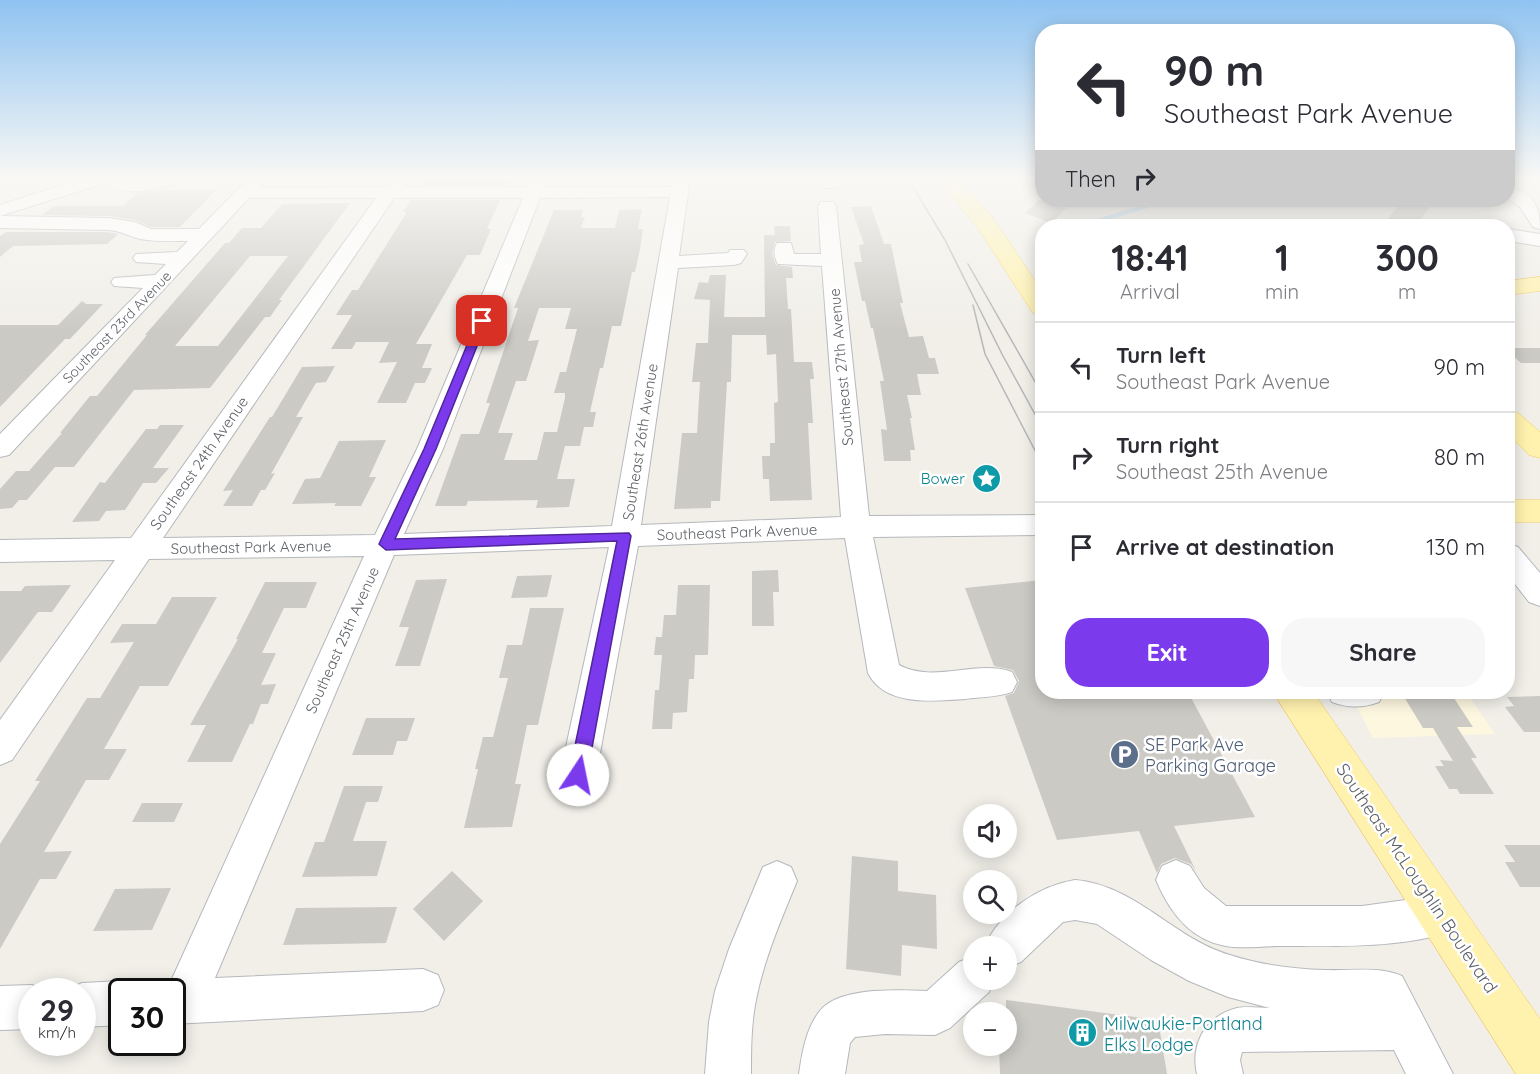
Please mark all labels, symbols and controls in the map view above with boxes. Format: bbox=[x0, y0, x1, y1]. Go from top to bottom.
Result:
text: 90 m bbox=[1164, 44, 1264, 97]
icon: left bbox=[1065, 48, 1143, 126]
text: Southeast Park Avenue bbox=[1164, 96, 1453, 130]
icon: right bbox=[1128, 162, 1161, 195]
text: Then bbox=[1065, 165, 1116, 193]
text: 18:41 bbox=[1111, 235, 1189, 280]
text: 1 bbox=[1275, 235, 1289, 280]
text: 300 bbox=[1375, 235, 1439, 280]
street label: Southeast 23rd Avenue bbox=[59, 267, 175, 387]
text: Arrival bbox=[1120, 279, 1180, 304]
text: min bbox=[1265, 279, 1299, 304]
text: m bbox=[1398, 279, 1416, 304]
street label: Southeast 27th Avenue bbox=[825, 287, 857, 447]
pin bbox=[456, 295, 507, 346]
icon: arrive bbox=[465, 304, 498, 337]
text: Turn left bbox=[1116, 341, 1206, 369]
icon: left bbox=[1065, 351, 1098, 384]
text: 90 m bbox=[1434, 353, 1485, 381]
street label: Southeast 26th Avenue bbox=[618, 362, 662, 522]
text: Southeast Park Avenue bbox=[1116, 369, 1330, 394]
street label: Southeast 24th Avenue bbox=[146, 393, 252, 533]
text: Turn right bbox=[1116, 431, 1220, 459]
icon: right bbox=[1065, 441, 1098, 474]
text: 80 m bbox=[1434, 443, 1485, 471]
text: Southeast 25th Avenue bbox=[1116, 459, 1328, 484]
place icon: Bower bbox=[970, 462, 1002, 494]
place label: Bower bbox=[921, 469, 965, 488]
street label: Southeast Park Avenue bbox=[656, 520, 818, 544]
icon: arrive bbox=[1065, 531, 1098, 564]
text: Arrive at destination bbox=[1116, 533, 1334, 561]
text: 130 m bbox=[1426, 533, 1485, 561]
street label: Southeast Park Avenue bbox=[171, 536, 331, 558]
street label: Southeast 25th Avenue bbox=[301, 564, 383, 716]
button: Exit bbox=[1065, 618, 1269, 687]
button: Share bbox=[1281, 618, 1485, 687]
place label: SE Park Ave Parking Garage bbox=[1145, 733, 1276, 777]
parking icon: SE Park Ave Parking Garage bbox=[1108, 738, 1140, 770]
position arrow bbox=[546, 743, 610, 807]
street label: Southeast McLoughlin Boulevard bbox=[1331, 759, 1503, 997]
map controls bbox=[963, 804, 1017, 1056]
button: sound bbox=[963, 804, 1017, 858]
button: search bbox=[963, 870, 1017, 924]
button: + bbox=[963, 936, 1017, 990]
speed limit sign: 30 bbox=[108, 978, 186, 1056]
text: 29 bbox=[40, 991, 74, 1029]
button: − bbox=[963, 1002, 1017, 1056]
place label: Milwaukie-Portland Elks Lodge bbox=[1104, 1012, 1263, 1056]
building icon: Milwaukie-Portland Elks Lodge bbox=[1067, 1017, 1099, 1049]
text: km/h bbox=[38, 1023, 76, 1042]

